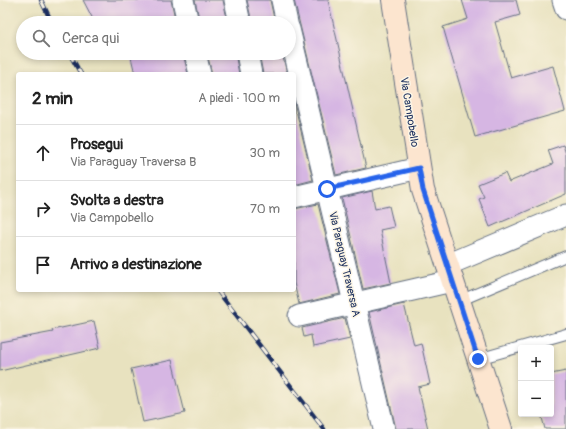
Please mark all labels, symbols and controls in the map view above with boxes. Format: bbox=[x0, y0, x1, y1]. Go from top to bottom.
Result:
search box bbox=[16, 16, 296, 60]
icon: search bbox=[30, 27, 52, 49]
text: Cerca qui bbox=[62, 29, 119, 48]
street label: Via Campobello bbox=[398, 76, 421, 148]
text: 2 min bbox=[32, 88, 73, 109]
text: A piedi · 100 m bbox=[198, 90, 280, 106]
text: Prosegui bbox=[70, 135, 123, 154]
icon: ahead bbox=[32, 142, 54, 164]
text: 30 m bbox=[250, 145, 280, 161]
text: Via Paraguay Traversa B bbox=[70, 154, 196, 170]
route start bbox=[318, 180, 336, 198]
text: Svolta a destra bbox=[70, 191, 164, 210]
icon: right bbox=[32, 198, 54, 220]
text: 70 m bbox=[250, 201, 280, 217]
text: Via Campobello bbox=[70, 210, 154, 226]
street label: Via Paraguay Traversa A bbox=[326, 210, 363, 318]
icon: arrive bbox=[32, 254, 54, 276]
text: Arrivo a destinazione bbox=[70, 255, 202, 274]
map controls bbox=[518, 345, 554, 417]
button: + bbox=[518, 345, 554, 381]
route end bbox=[469, 350, 487, 368]
button: − bbox=[518, 381, 554, 417]

